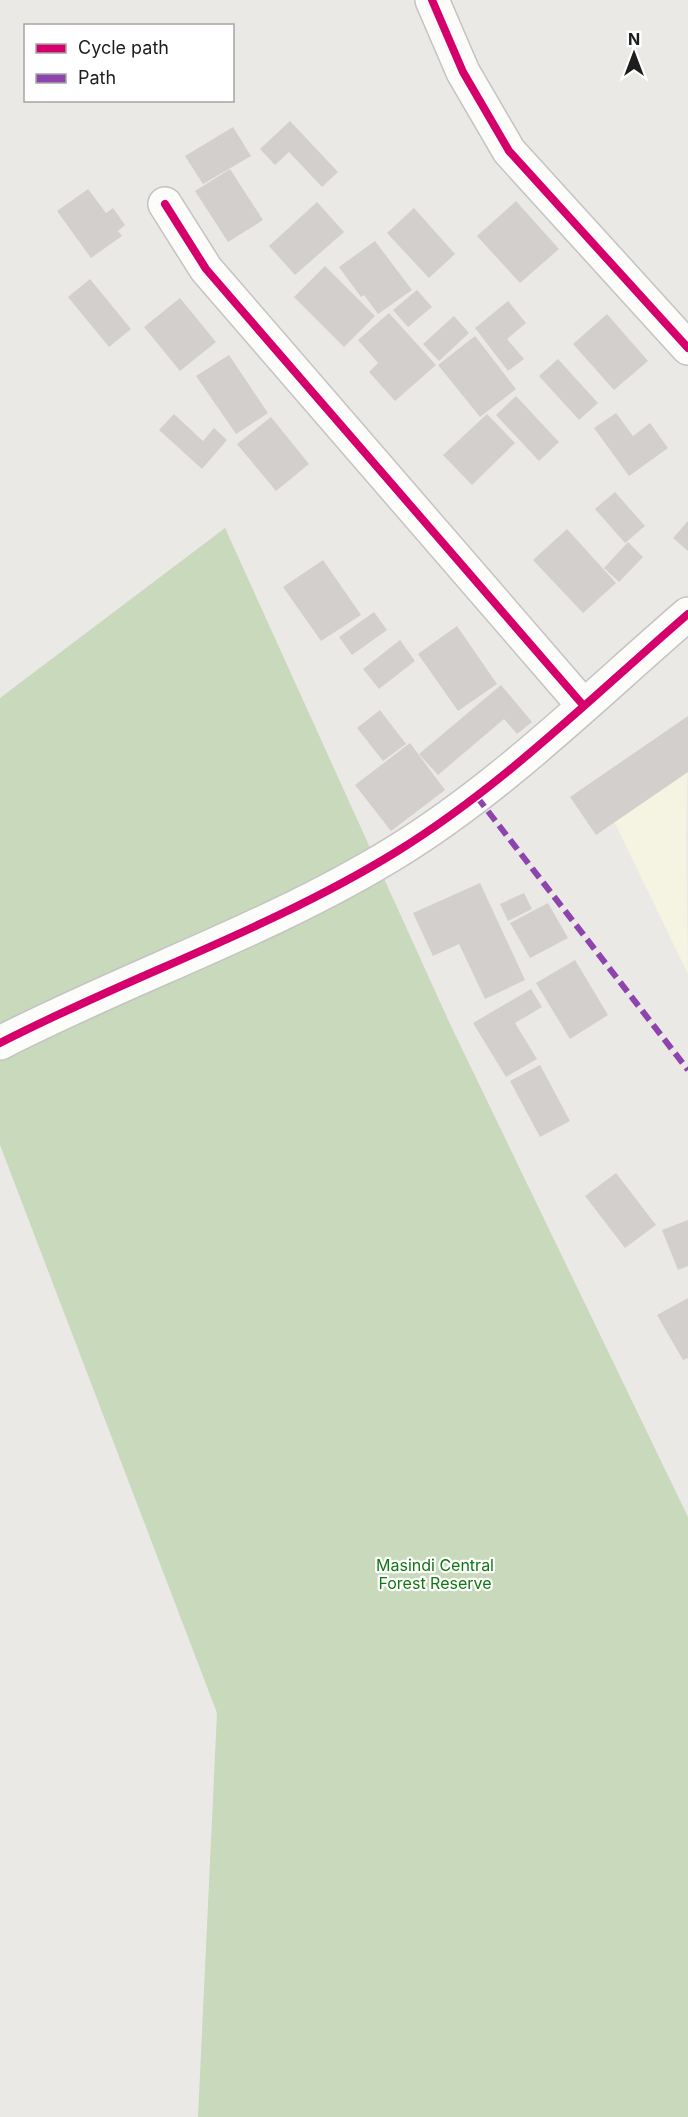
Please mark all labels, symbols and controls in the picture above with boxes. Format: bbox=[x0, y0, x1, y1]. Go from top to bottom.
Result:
legend bbox=[24, 24, 234, 102]
north arrow bbox=[604, 24, 664, 84]
text: N bbox=[628, 29, 640, 49]
text: Cycle path bbox=[78, 37, 169, 58]
text: Path bbox=[78, 67, 116, 88]
park label: Masindi Central Forest Reserve bbox=[376, 1555, 494, 1593]

